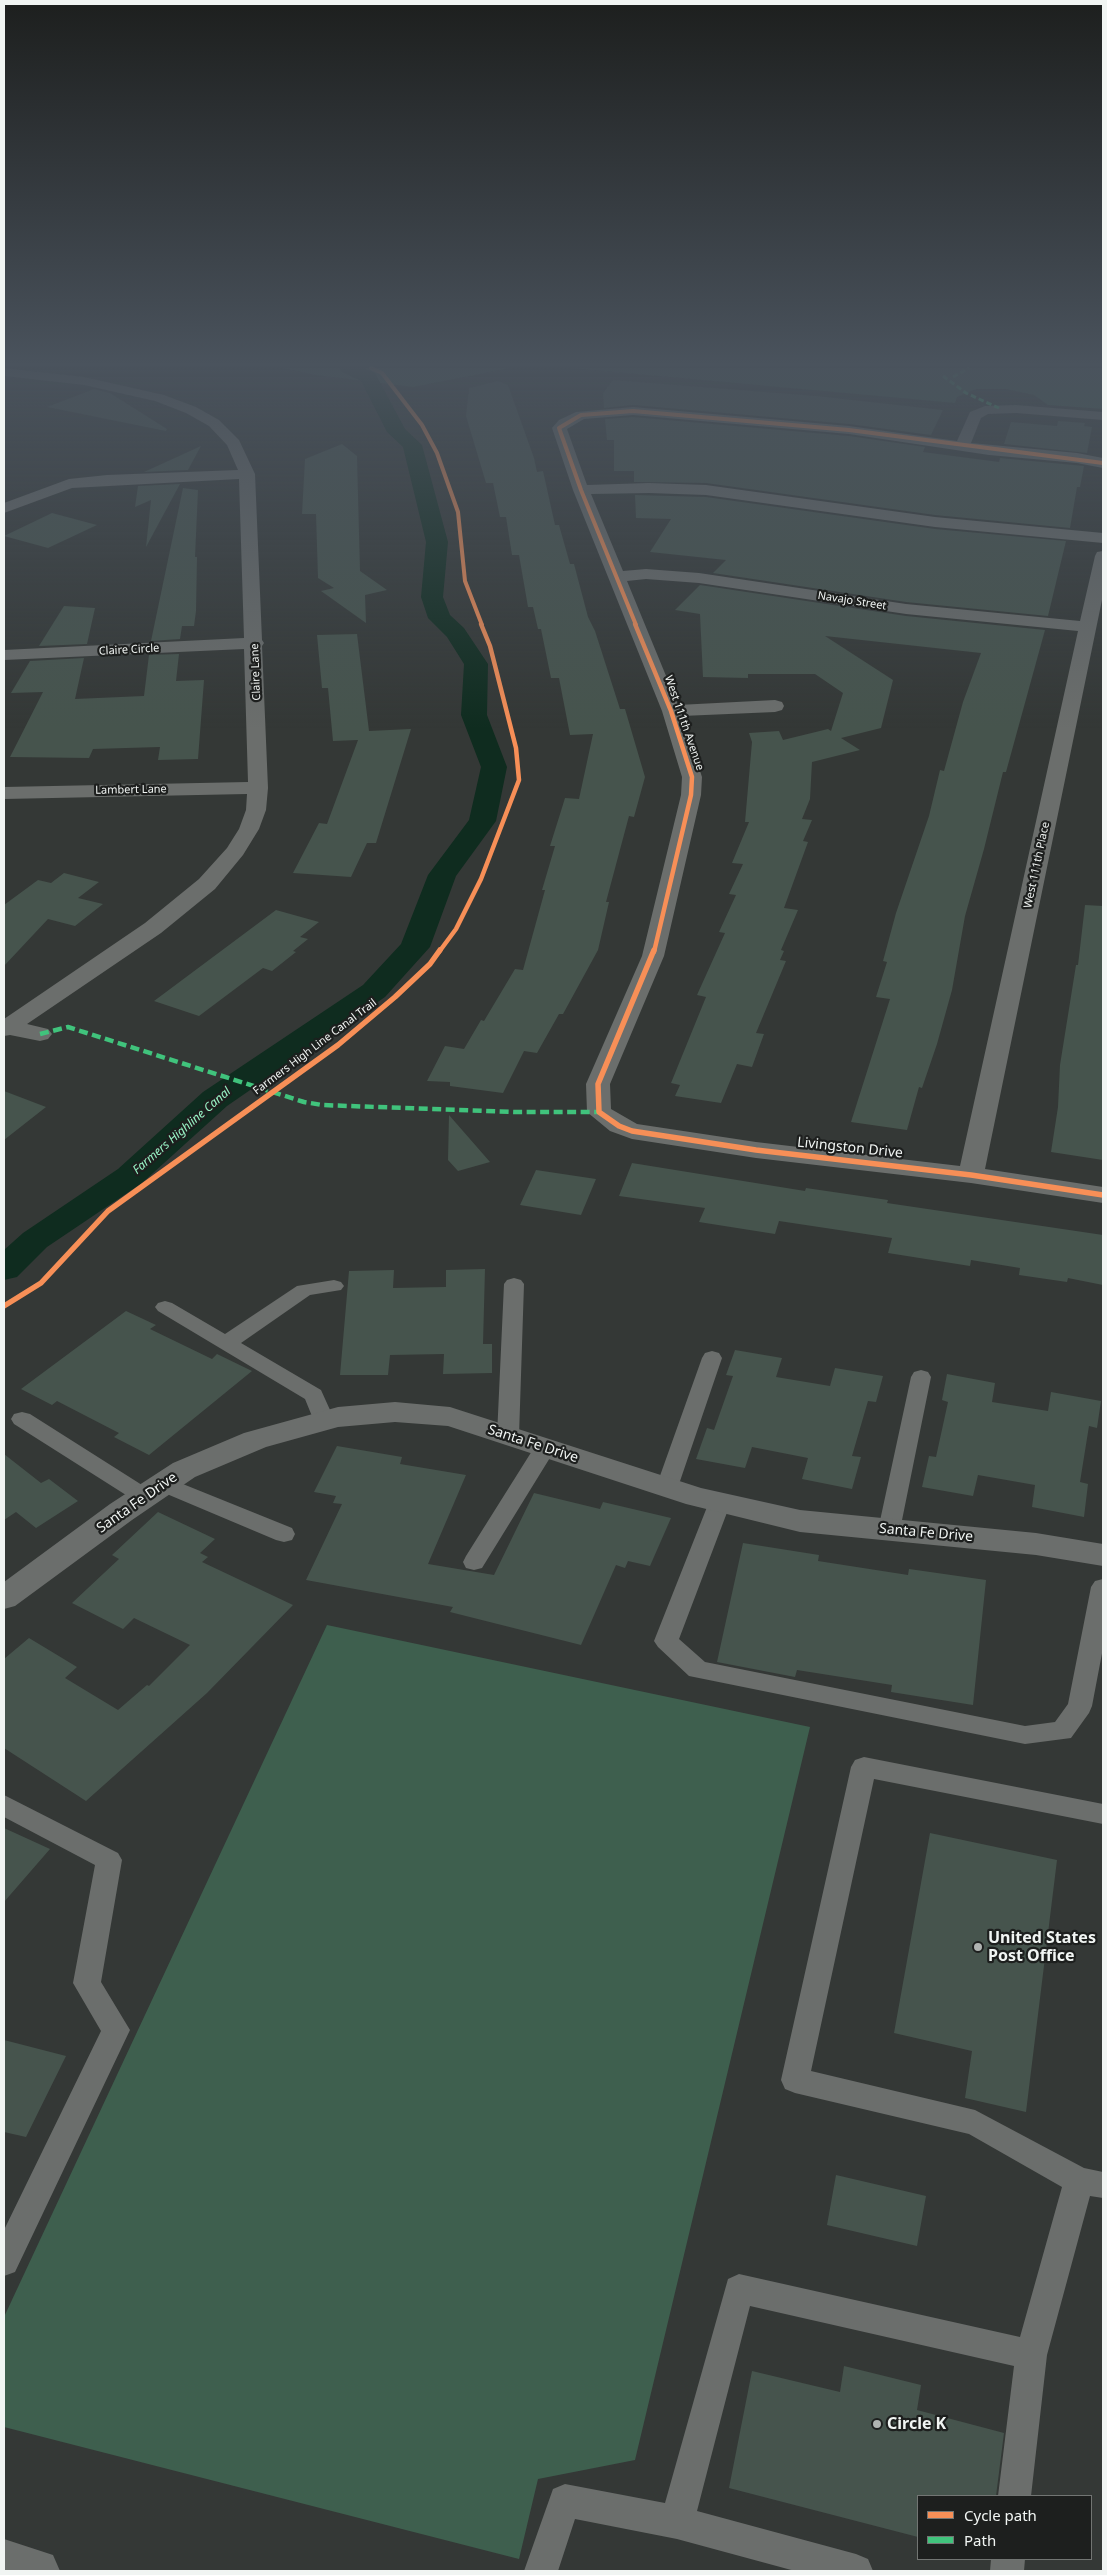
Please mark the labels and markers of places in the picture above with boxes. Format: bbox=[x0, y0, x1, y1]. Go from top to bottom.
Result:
place label: United States Post Office bbox=[988, 1928, 1096, 1966]
marker: United States Post Office bbox=[972, 1941, 984, 1953]
place label: Circle K bbox=[887, 2414, 946, 2434]
marker: Circle K bbox=[871, 2418, 883, 2430]

